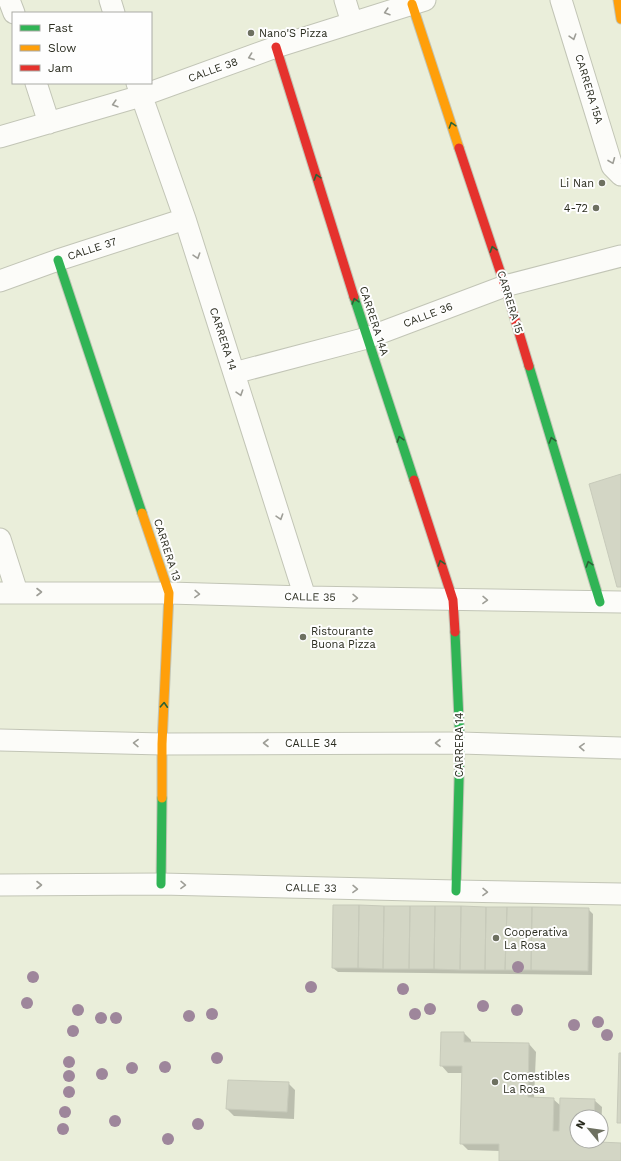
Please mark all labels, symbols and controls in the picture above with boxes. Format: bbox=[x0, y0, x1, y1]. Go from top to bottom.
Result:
one-way arrow bbox=[384, 7, 391, 16]
legend bbox=[12, 12, 152, 84]
text: Fast bbox=[48, 21, 73, 35]
place label: Nano'S Pizza bbox=[259, 27, 327, 40]
marker: Nano'S Pizza bbox=[246, 28, 256, 38]
one-way arrow bbox=[568, 34, 577, 41]
text: Slow bbox=[48, 41, 76, 55]
one-way arrow bbox=[247, 52, 254, 60]
street label: CARRERA 15A bbox=[572, 53, 606, 125]
street label: CALLE 38 bbox=[186, 55, 240, 85]
text: Jam bbox=[48, 61, 73, 75]
one-way arrow bbox=[111, 99, 118, 108]
one-way arrow bbox=[448, 122, 457, 129]
one-way arrow bbox=[607, 157, 615, 164]
one-way arrow bbox=[313, 174, 322, 181]
place label: Li Nan bbox=[560, 177, 594, 190]
marker: Li Nan bbox=[597, 178, 607, 188]
place label: 4-72 bbox=[564, 202, 588, 215]
marker: 4-72 bbox=[591, 203, 601, 213]
street label: CALLE 37 bbox=[66, 235, 118, 263]
one-way arrow bbox=[489, 245, 498, 252]
one-way arrow bbox=[192, 252, 201, 259]
street label: CARRERA 15 bbox=[494, 269, 526, 335]
street label: CARRERA 14A bbox=[357, 285, 391, 357]
one-way arrow bbox=[352, 298, 360, 305]
street label: CALLE 36 bbox=[401, 300, 455, 330]
street label: CARRERA 14 bbox=[207, 306, 239, 372]
one-way arrow bbox=[235, 390, 244, 397]
one-way arrow bbox=[397, 436, 405, 443]
one-way arrow bbox=[548, 437, 557, 444]
one-way arrow bbox=[275, 514, 283, 521]
street label: CARRERA 13 bbox=[151, 517, 183, 583]
one-way arrow bbox=[437, 559, 446, 566]
one-way arrow bbox=[585, 561, 594, 568]
one-way arrow bbox=[36, 588, 42, 596]
one-way arrow bbox=[194, 589, 200, 598]
street label: CALLE 35 bbox=[284, 590, 336, 604]
one-way arrow bbox=[352, 594, 358, 602]
one-way arrow bbox=[482, 596, 488, 604]
place label: Ristourante Buona Pizza bbox=[311, 625, 376, 651]
marker: Ristourante Buona Pizza bbox=[298, 632, 308, 642]
one-way arrow bbox=[160, 702, 168, 708]
street label: CARRERA 14 bbox=[453, 712, 466, 778]
street label: CALLE 34 bbox=[285, 737, 337, 750]
one-way arrow bbox=[133, 739, 139, 747]
one-way arrow bbox=[263, 739, 269, 747]
one-way arrow bbox=[435, 739, 441, 747]
one-way arrow bbox=[579, 742, 585, 751]
one-way arrow bbox=[180, 880, 186, 889]
one-way arrow bbox=[36, 881, 42, 889]
street label: CALLE 33 bbox=[285, 881, 337, 895]
one-way arrow bbox=[352, 885, 358, 893]
one-way arrow bbox=[482, 888, 488, 896]
place label: Cooperativa La Rosa bbox=[504, 926, 568, 952]
marker: Cooperativa La Rosa bbox=[491, 933, 501, 943]
place label: Comestibles La Rosa bbox=[503, 1070, 570, 1096]
marker: Comestibles La Rosa bbox=[490, 1077, 500, 1087]
north arrow bbox=[569, 1109, 609, 1149]
text: N bbox=[573, 1118, 588, 1131]

